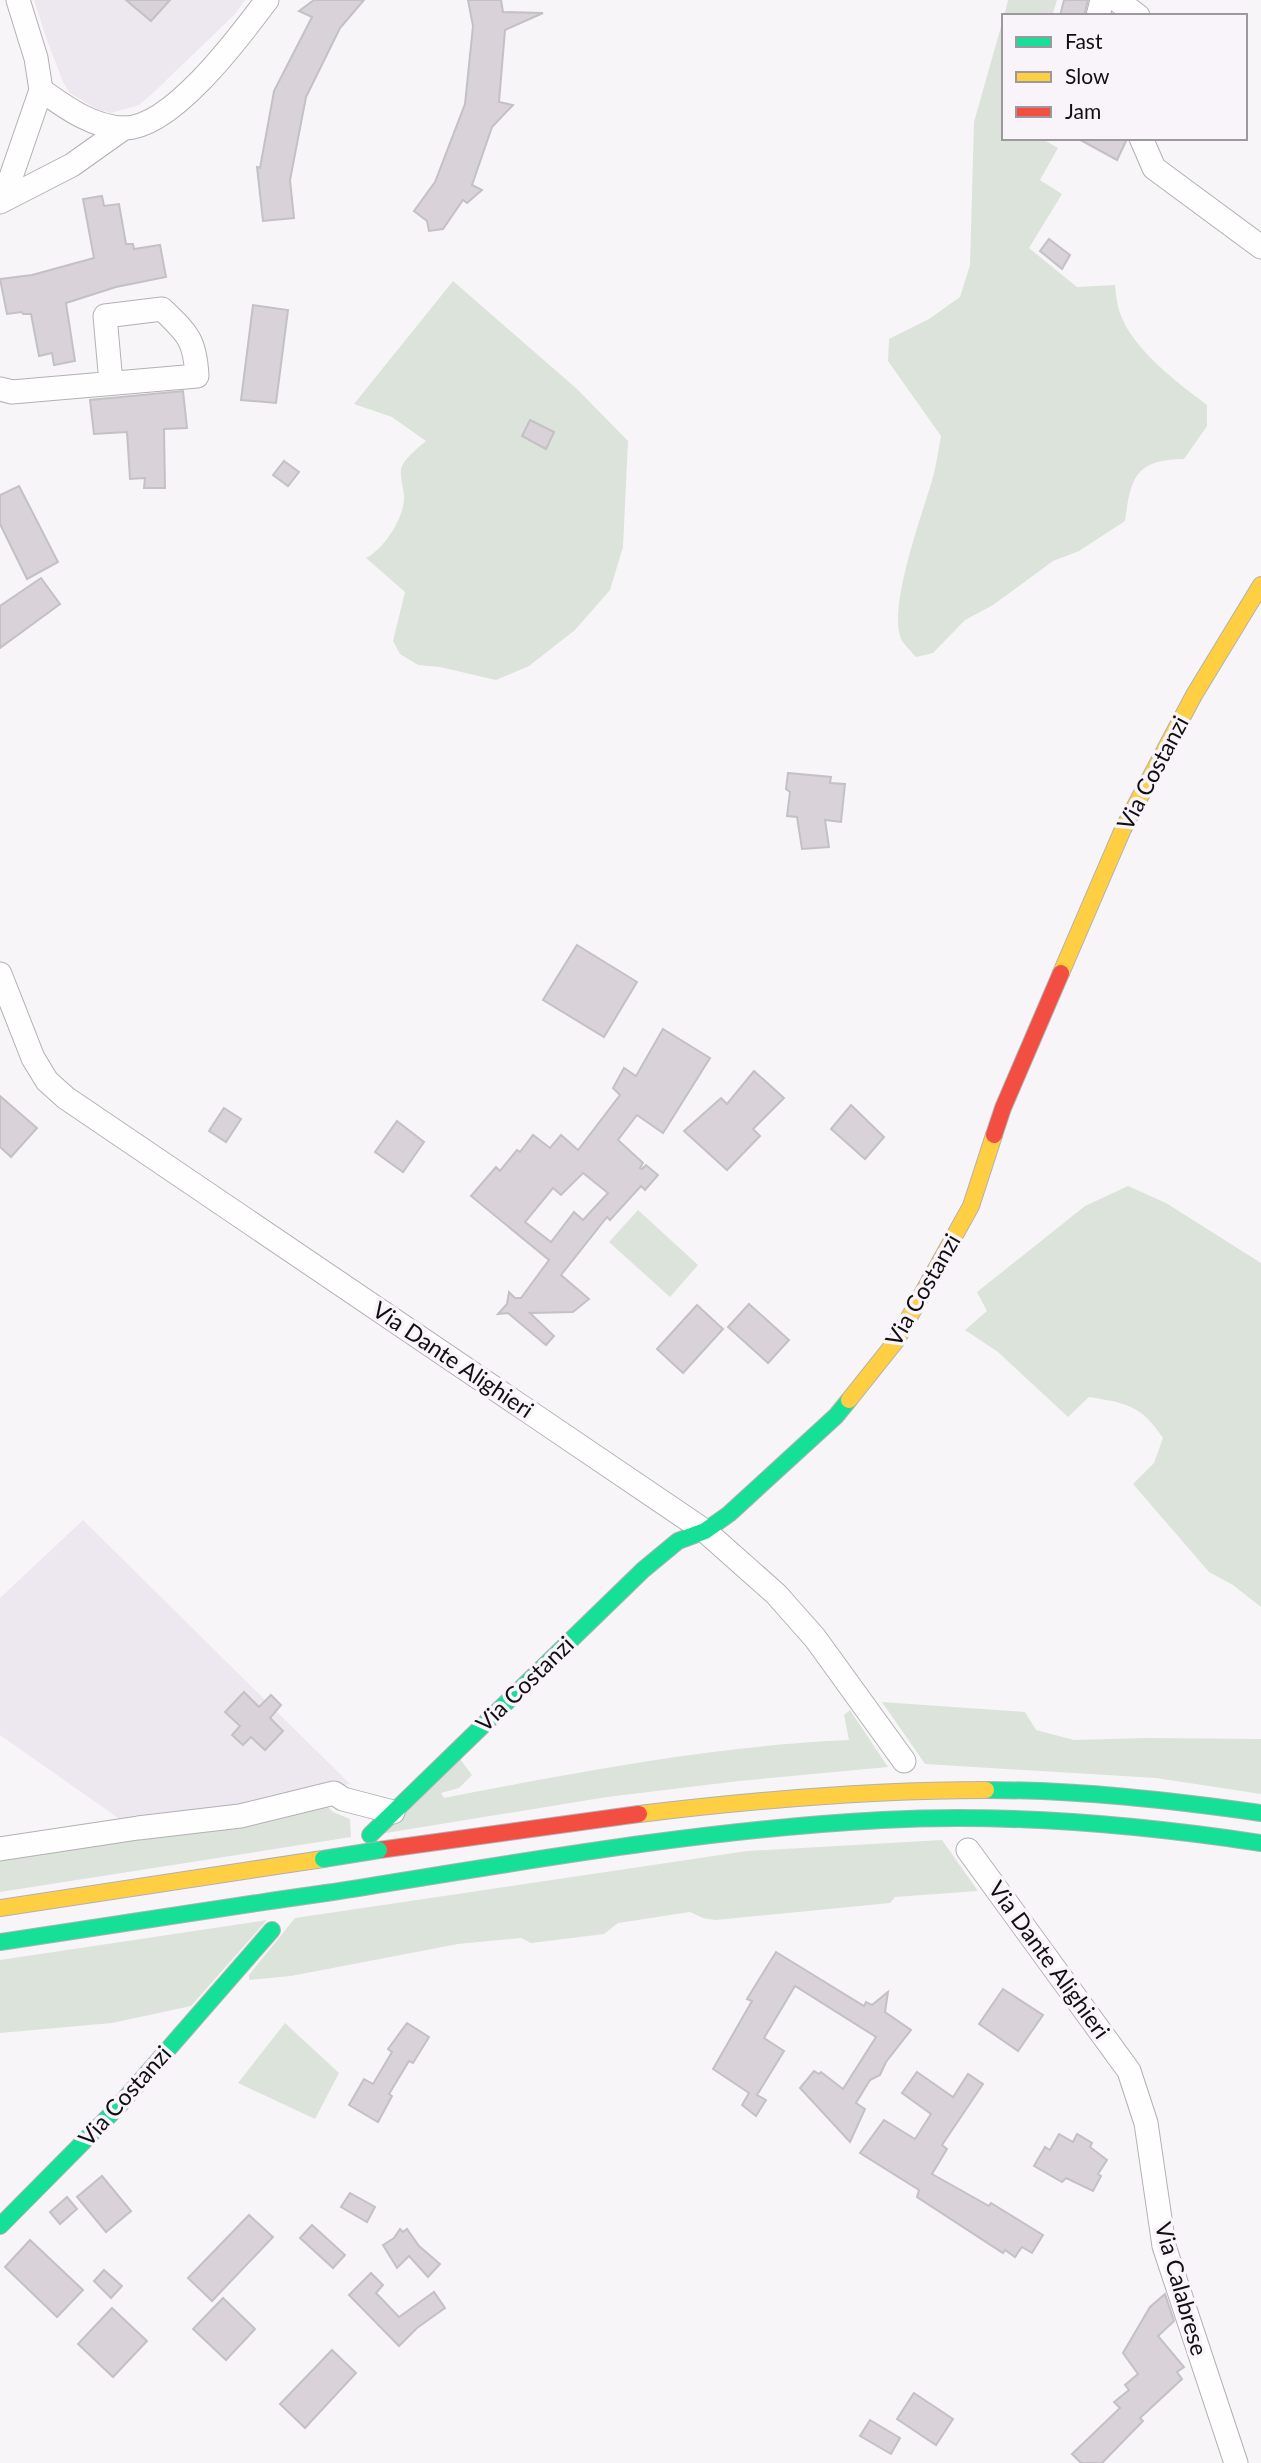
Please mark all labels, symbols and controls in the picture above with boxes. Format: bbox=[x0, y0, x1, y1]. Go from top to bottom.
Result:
legend bbox=[1002, 14, 1247, 140]
text: Fast bbox=[1065, 28, 1103, 53]
text: Slow bbox=[1065, 63, 1110, 88]
text: Jam bbox=[1065, 98, 1101, 123]
street label: Via Costanzi bbox=[1110, 711, 1194, 834]
street label: Via Costanzi bbox=[879, 1228, 966, 1351]
street label: Via Dante Alighieri bbox=[368, 1295, 539, 1423]
street label: Via Costanzi bbox=[470, 1630, 579, 1737]
street label: Via Dante Alighieri bbox=[983, 1875, 1116, 2044]
street label: Via Costanzi bbox=[72, 2040, 176, 2151]
street label: Via Calabrese bbox=[1150, 2219, 1214, 2358]

